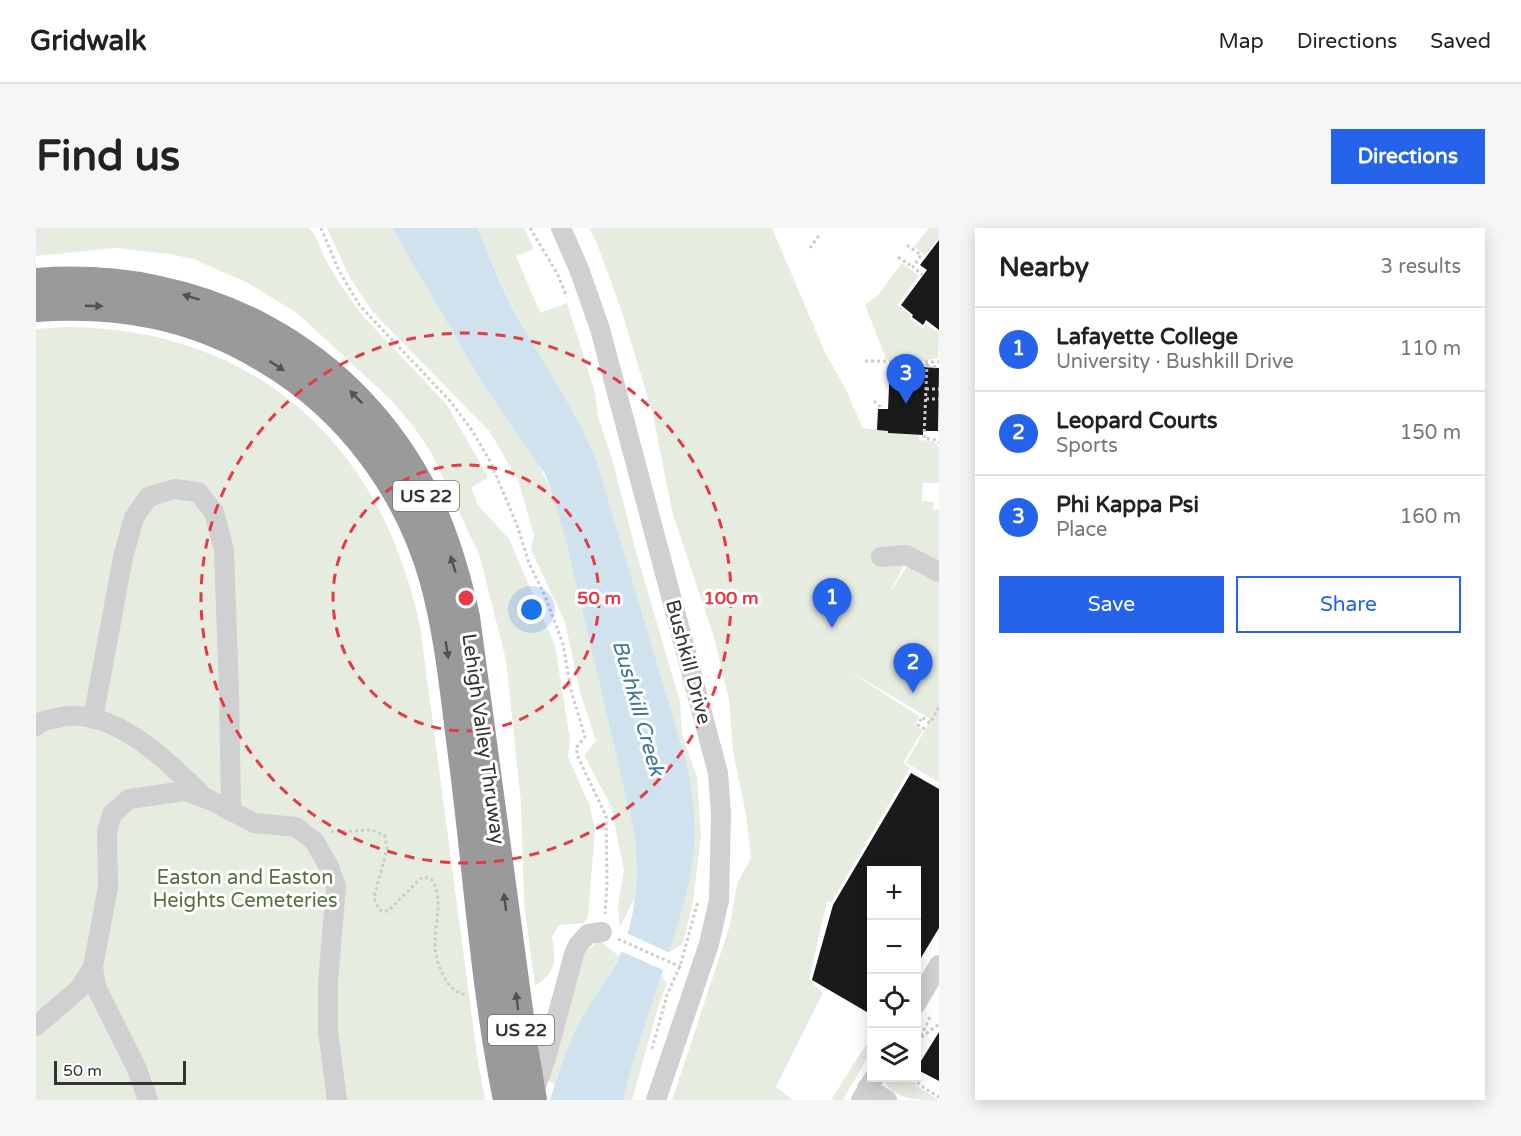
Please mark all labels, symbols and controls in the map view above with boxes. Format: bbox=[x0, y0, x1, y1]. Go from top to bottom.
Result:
text: Gridwalk bbox=[30, 24, 147, 58]
text: Map bbox=[1218, 29, 1264, 54]
text: Directions bbox=[1297, 29, 1397, 54]
text: Saved bbox=[1430, 29, 1491, 54]
button: Directions bbox=[1331, 129, 1485, 184]
text: Find us bbox=[36, 131, 180, 182]
text: Nearby bbox=[999, 252, 1089, 283]
text: 3 results bbox=[1381, 255, 1461, 279]
one-way arrow bbox=[182, 292, 200, 302]
one-way arrow bbox=[85, 302, 104, 311]
text: Lafayette College bbox=[1056, 324, 1238, 350]
text: 1 bbox=[1012, 337, 1025, 361]
text: 110 m bbox=[1400, 337, 1461, 361]
text: University · Bushkill Drive bbox=[1056, 350, 1294, 374]
pin: 3 bbox=[886, 354, 926, 404]
one-way arrow bbox=[269, 361, 286, 372]
one-way arrow bbox=[350, 391, 364, 405]
text: Leopard Courts bbox=[1056, 408, 1218, 434]
text: 2 bbox=[1012, 421, 1025, 445]
text: 150 m bbox=[1400, 421, 1461, 445]
text: Sports bbox=[1056, 434, 1118, 458]
road number: US 22 bbox=[393, 481, 459, 511]
text: Phi Kappa Psi bbox=[1056, 492, 1199, 518]
text: 3 bbox=[1012, 505, 1025, 529]
text: 160 m bbox=[1400, 505, 1461, 529]
text: Place bbox=[1056, 518, 1107, 542]
one-way arrow bbox=[448, 555, 457, 573]
button: Save bbox=[999, 576, 1224, 633]
button: Share bbox=[1236, 576, 1461, 633]
pin: 1 bbox=[812, 578, 852, 628]
text: 50 m bbox=[577, 587, 621, 609]
text: 100 m bbox=[703, 587, 759, 609]
centre of rings bbox=[456, 588, 476, 608]
your location bbox=[517, 595, 546, 624]
street label: Bushkill Drive bbox=[660, 597, 716, 727]
street label: Lehigh Valley Thruway bbox=[456, 632, 510, 846]
water label: Bushkill Creek bbox=[607, 637, 670, 780]
one-way arrow bbox=[443, 641, 452, 660]
pin: 2 bbox=[894, 644, 932, 693]
park label: Easton and Easton Heights Cemeteries bbox=[152, 866, 338, 913]
map controls bbox=[867, 866, 921, 1082]
button: + bbox=[867, 866, 921, 920]
one-way arrow bbox=[500, 893, 509, 912]
button: − bbox=[867, 920, 921, 974]
button: locate bbox=[867, 974, 921, 1028]
one-way arrow bbox=[513, 991, 522, 1010]
road number: US 22 bbox=[488, 1015, 554, 1045]
button: layers bbox=[867, 1028, 921, 1082]
scale bar bbox=[54, 1058, 186, 1086]
text: 50 m bbox=[63, 1061, 102, 1081]

